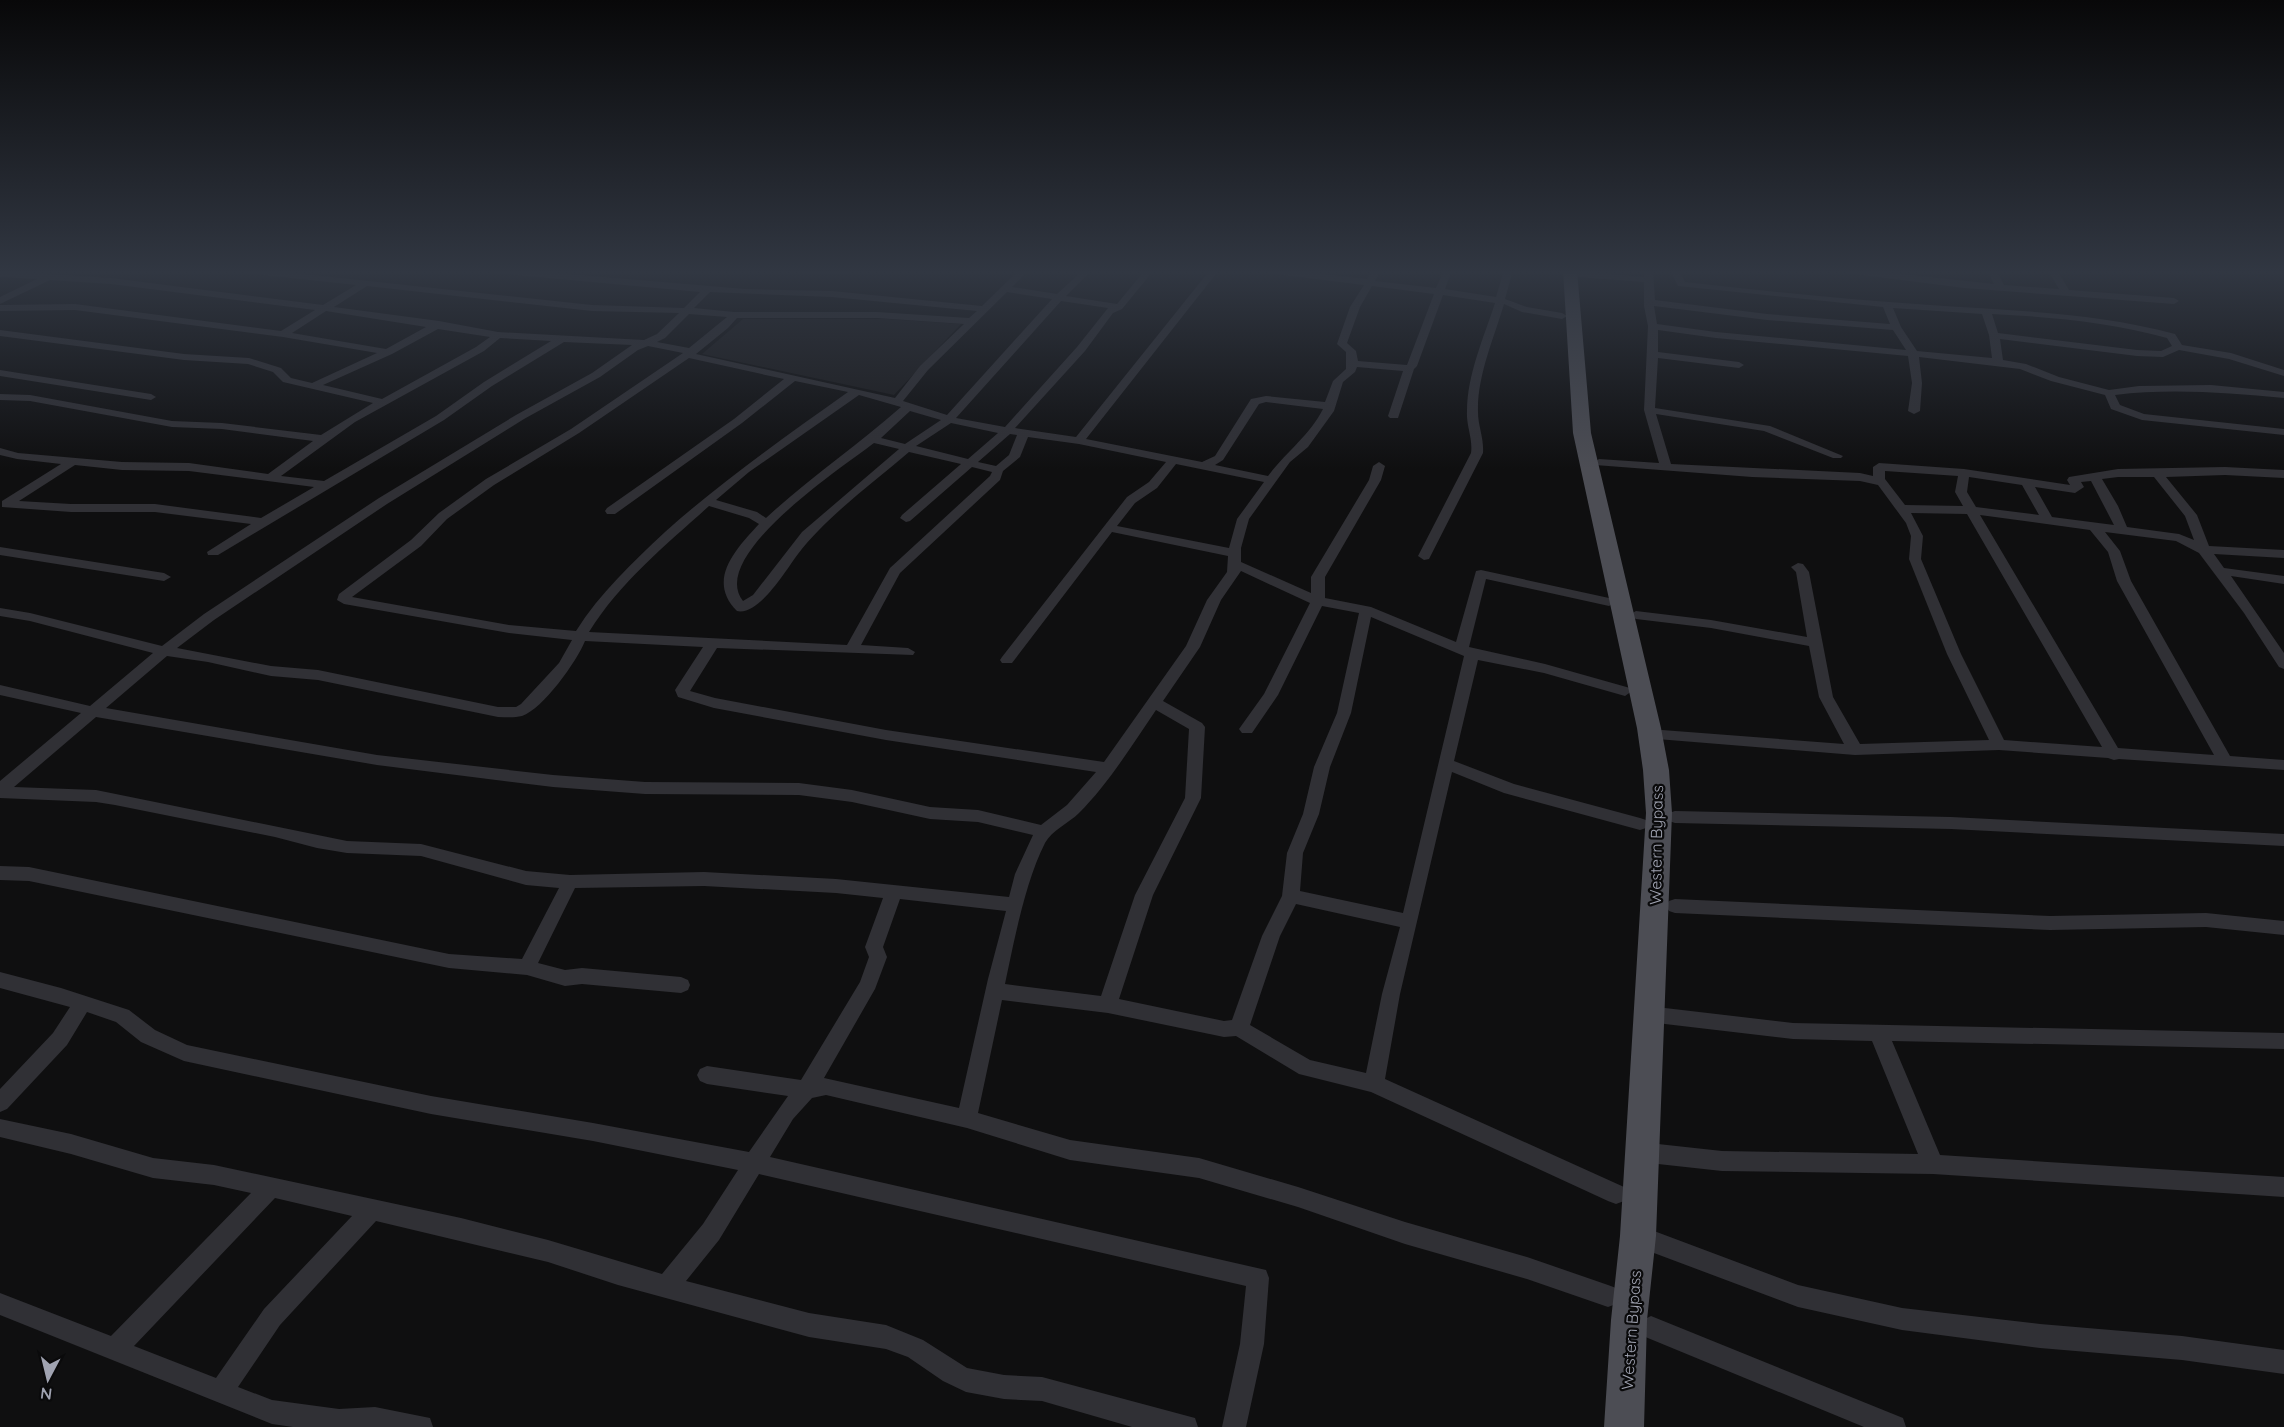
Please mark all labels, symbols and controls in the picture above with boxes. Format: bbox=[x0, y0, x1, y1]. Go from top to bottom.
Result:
street label: Western Bypass bbox=[1645, 785, 1667, 905]
street label: Western Bypass bbox=[1617, 1270, 1645, 1390]
north arrow bbox=[18, 1349, 78, 1409]
text: N bbox=[39, 1383, 53, 1405]

